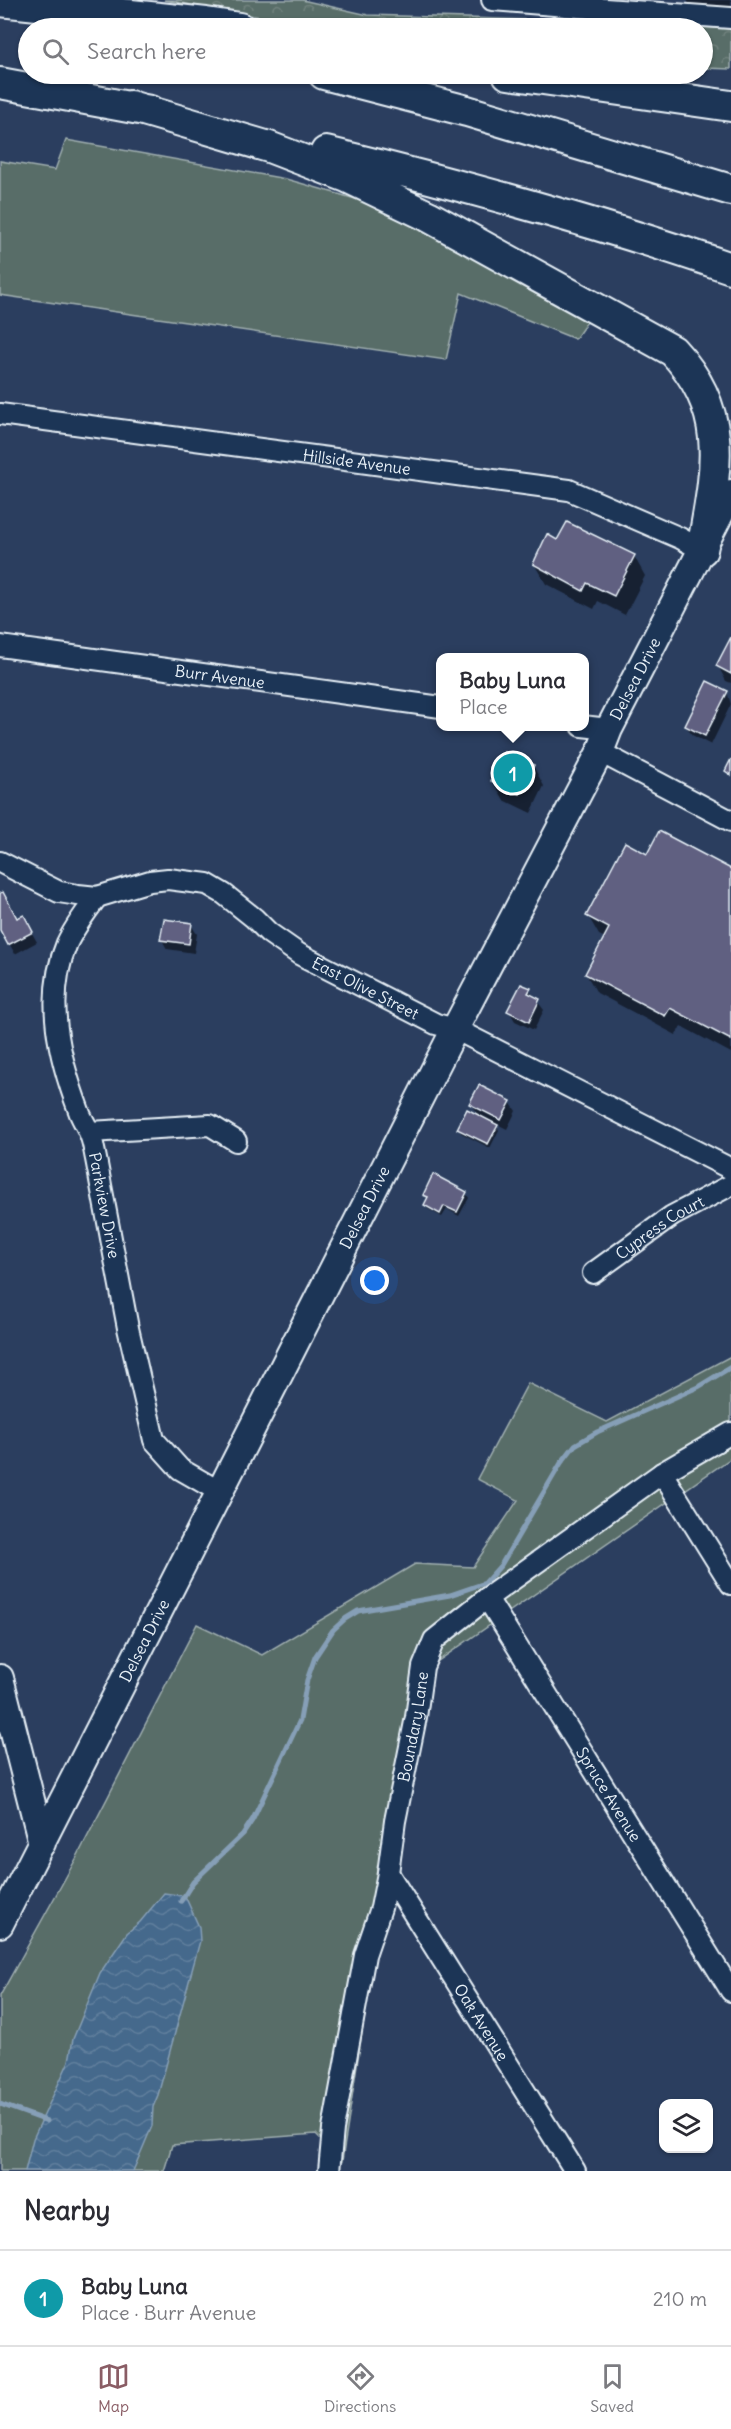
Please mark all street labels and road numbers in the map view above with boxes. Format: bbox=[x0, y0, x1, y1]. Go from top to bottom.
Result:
street label: Hillside Avenue bbox=[302, 445, 412, 479]
street label: Delsea Drive bbox=[605, 634, 665, 723]
street label: Burr Avenue bbox=[174, 660, 266, 693]
street label: East Olive Street bbox=[309, 952, 423, 1024]
street label: Parkview Drive bbox=[85, 1151, 125, 1260]
street label: Delsea Drive bbox=[335, 1163, 394, 1252]
street label: Cypress Court bbox=[611, 1191, 708, 1264]
street label: Delsea Drive bbox=[115, 1596, 173, 1685]
street label: Boundary Lane bbox=[393, 1670, 432, 1784]
street label: Spruce Avenue bbox=[572, 1743, 646, 1845]
street label: Oak Avenue bbox=[450, 1980, 513, 2064]

